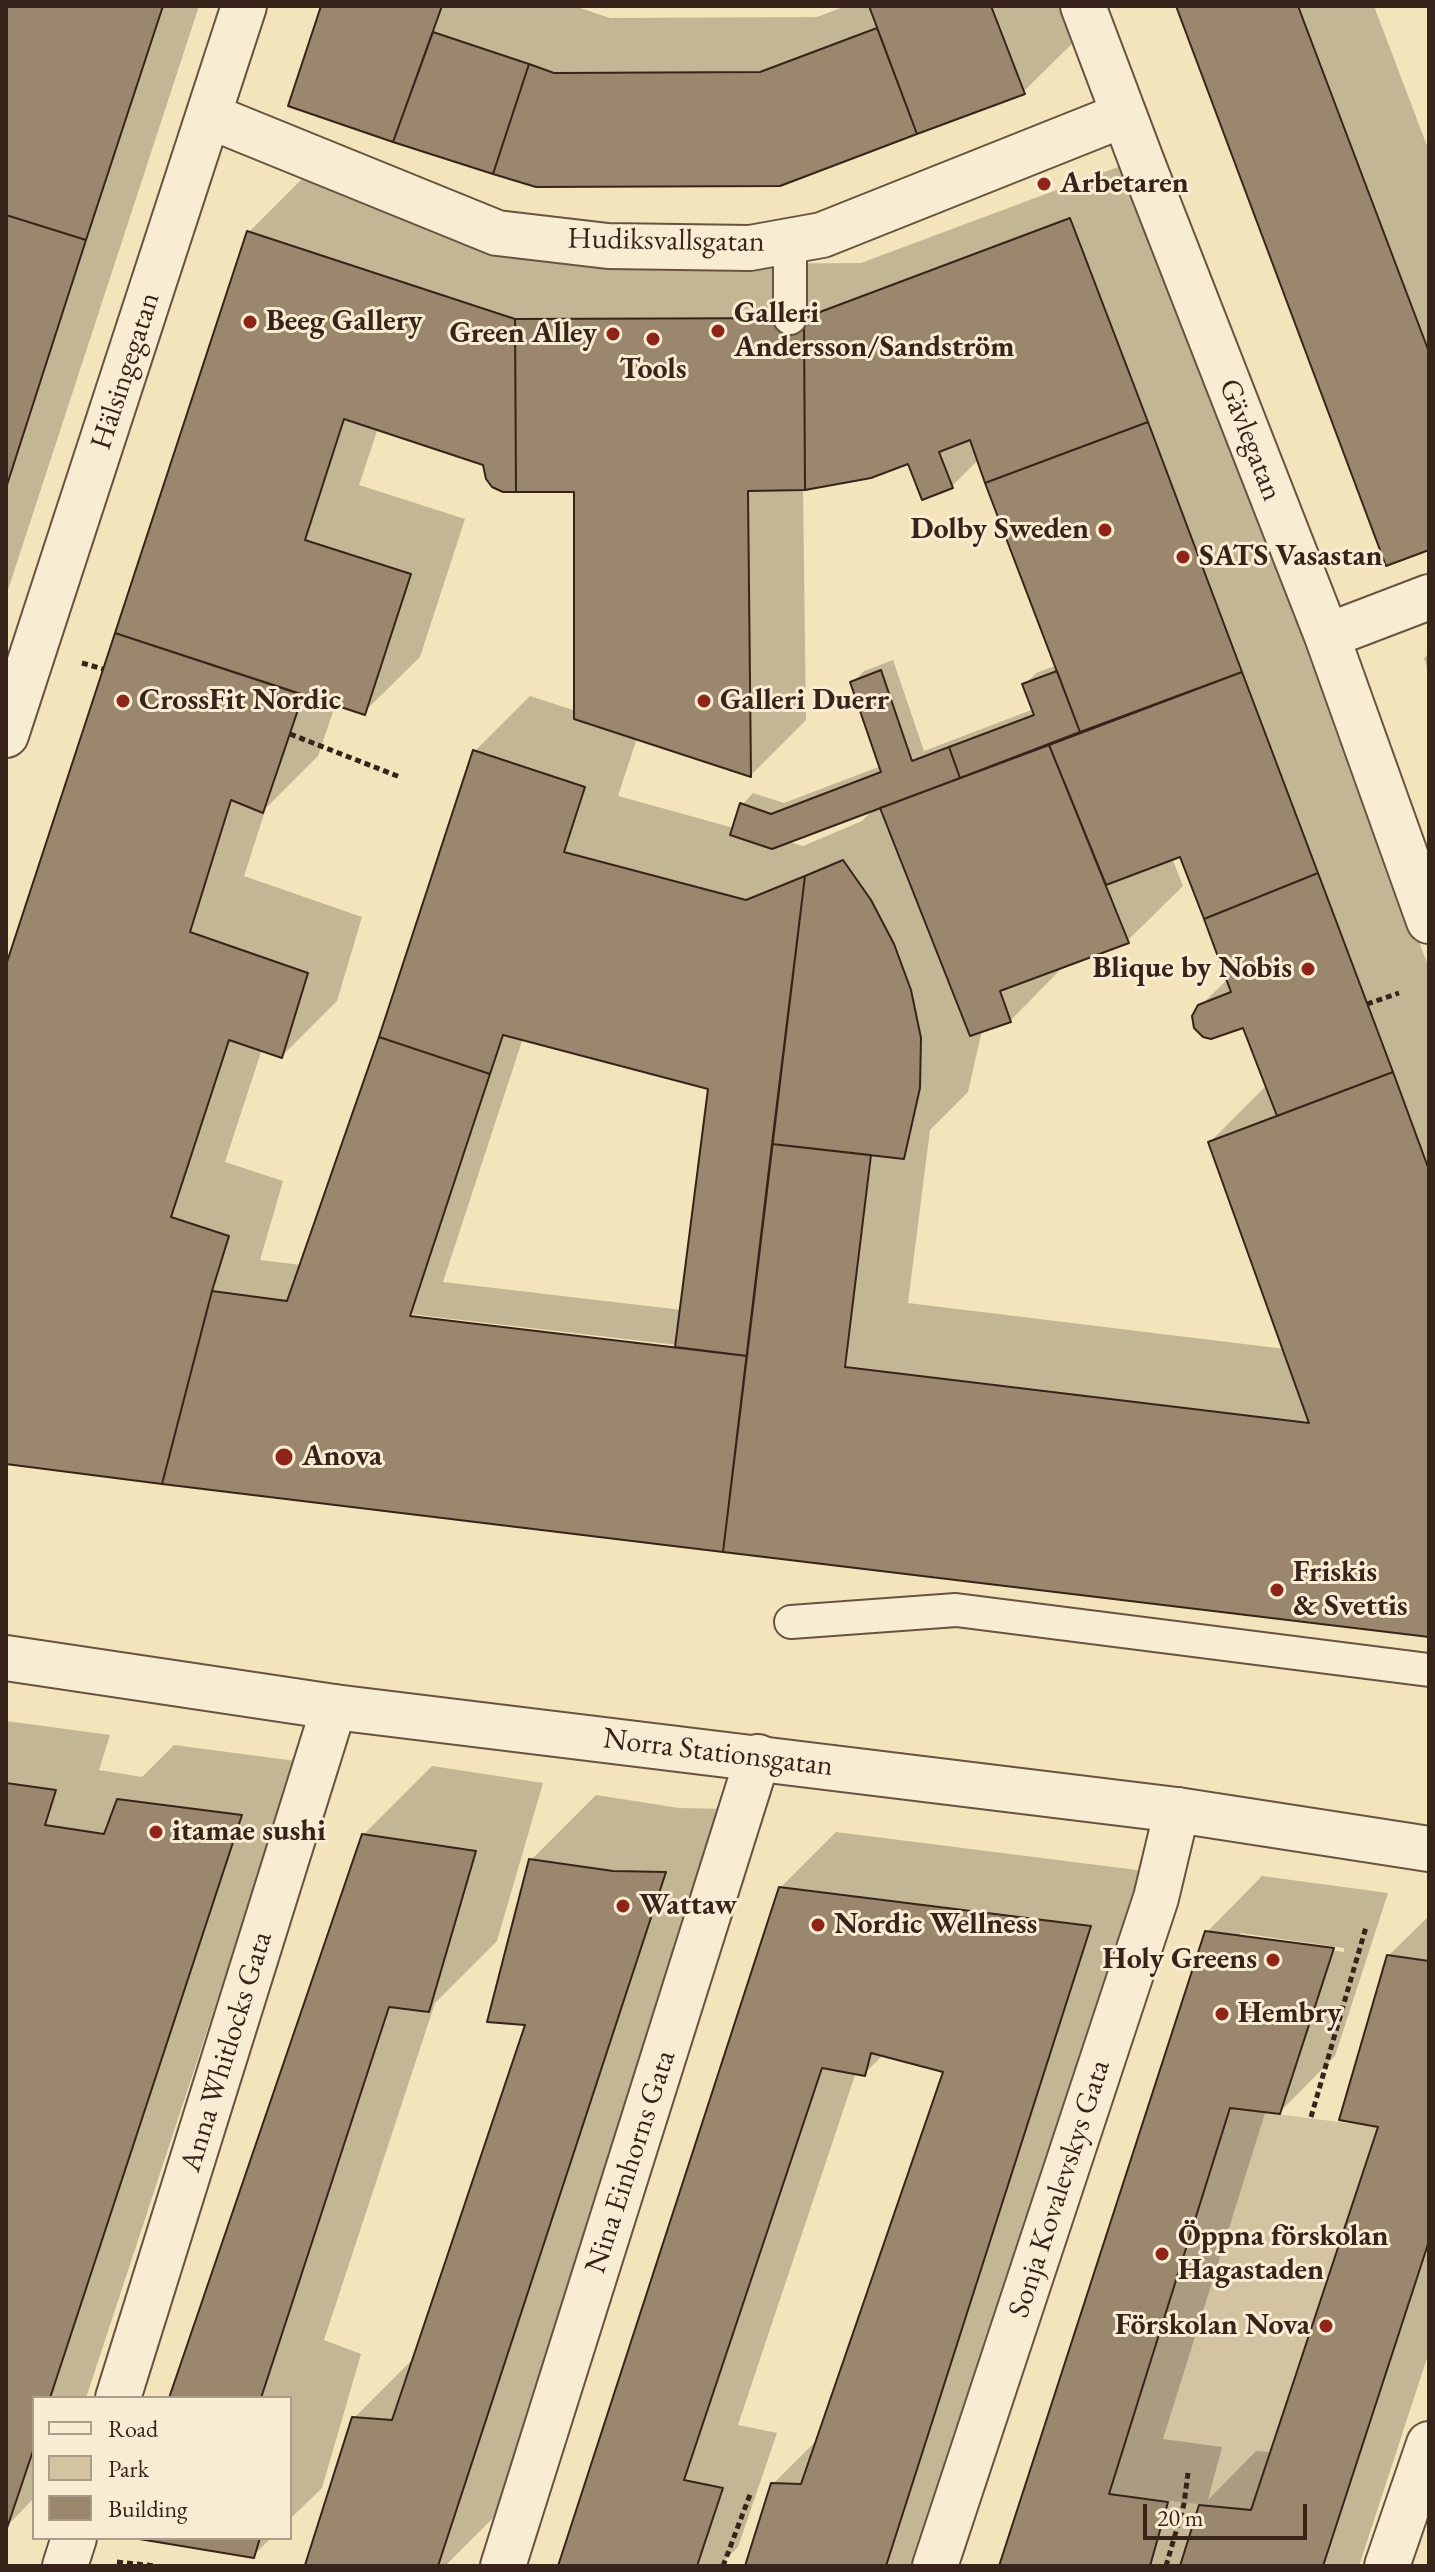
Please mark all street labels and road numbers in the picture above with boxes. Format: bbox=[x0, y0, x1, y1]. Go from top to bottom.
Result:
street label: Hudiksvallsgatan bbox=[567, 221, 765, 261]
street label: Hälsingegatan bbox=[84, 288, 168, 454]
street label: Gävlegatan bbox=[1210, 374, 1290, 506]
street label: Norra Stationsgatan bbox=[601, 1721, 835, 1785]
street label: Anna Whitlocks Gata bbox=[173, 1928, 281, 2176]
street label: Nina Einhorns Gata bbox=[578, 2046, 684, 2278]
street label: Sonja Kovalevskys Gata bbox=[1001, 2056, 1119, 2322]

